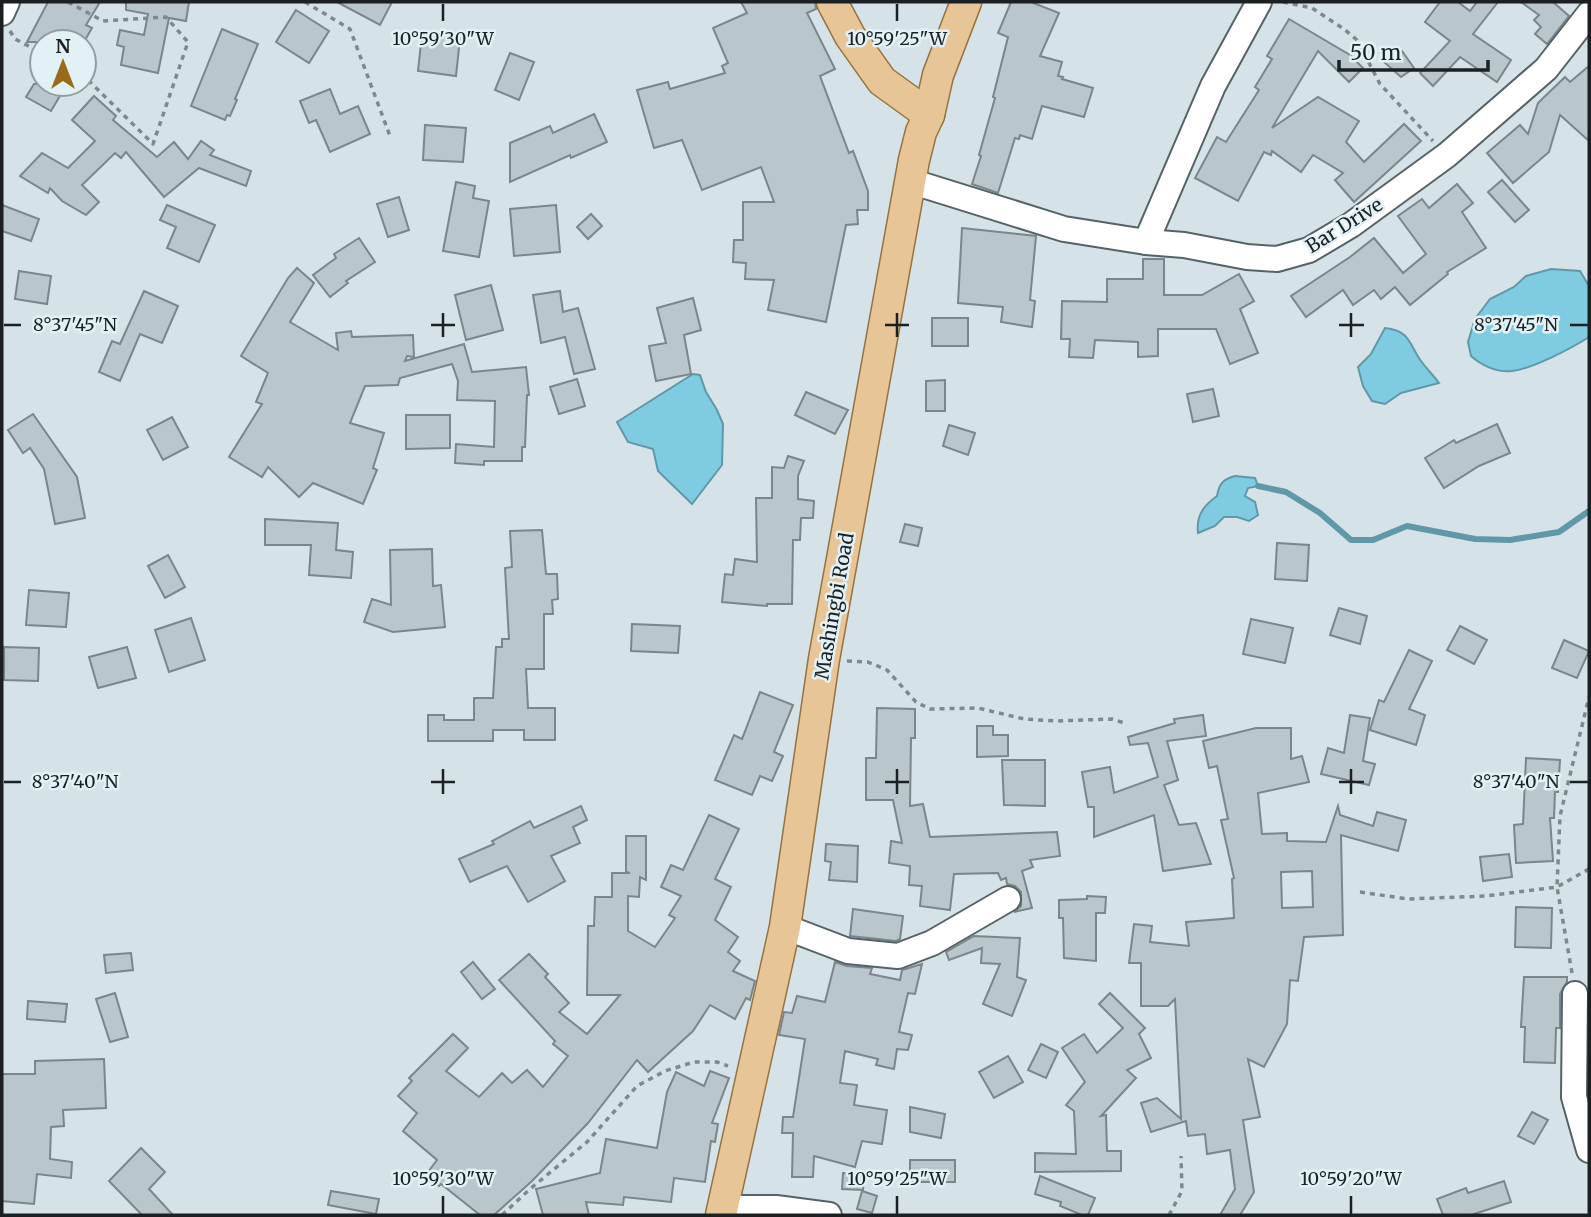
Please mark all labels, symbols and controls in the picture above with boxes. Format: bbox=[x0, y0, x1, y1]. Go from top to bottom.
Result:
text: 10°59'30"W bbox=[392, 27, 495, 50]
text: 10°59'25"W bbox=[847, 27, 948, 50]
north arrow bbox=[28, 28, 98, 98]
scale bar bbox=[1339, 28, 1488, 72]
text: N bbox=[55, 34, 71, 58]
text: 50 m bbox=[1350, 39, 1401, 66]
street label: Bar Drive bbox=[1301, 192, 1387, 258]
text: 8°37'45"N bbox=[33, 313, 117, 336]
text: 8°37'45"N bbox=[1474, 313, 1558, 336]
street label: Mashingbi Road bbox=[809, 531, 859, 681]
text: 8°37'40"N bbox=[32, 770, 118, 793]
text: 8°37'40"N bbox=[1473, 770, 1559, 793]
text: 10°59'30"W bbox=[392, 1167, 495, 1190]
text: 10°59'25"W bbox=[847, 1167, 948, 1190]
text: 10°59'20"W bbox=[1300, 1167, 1403, 1190]

